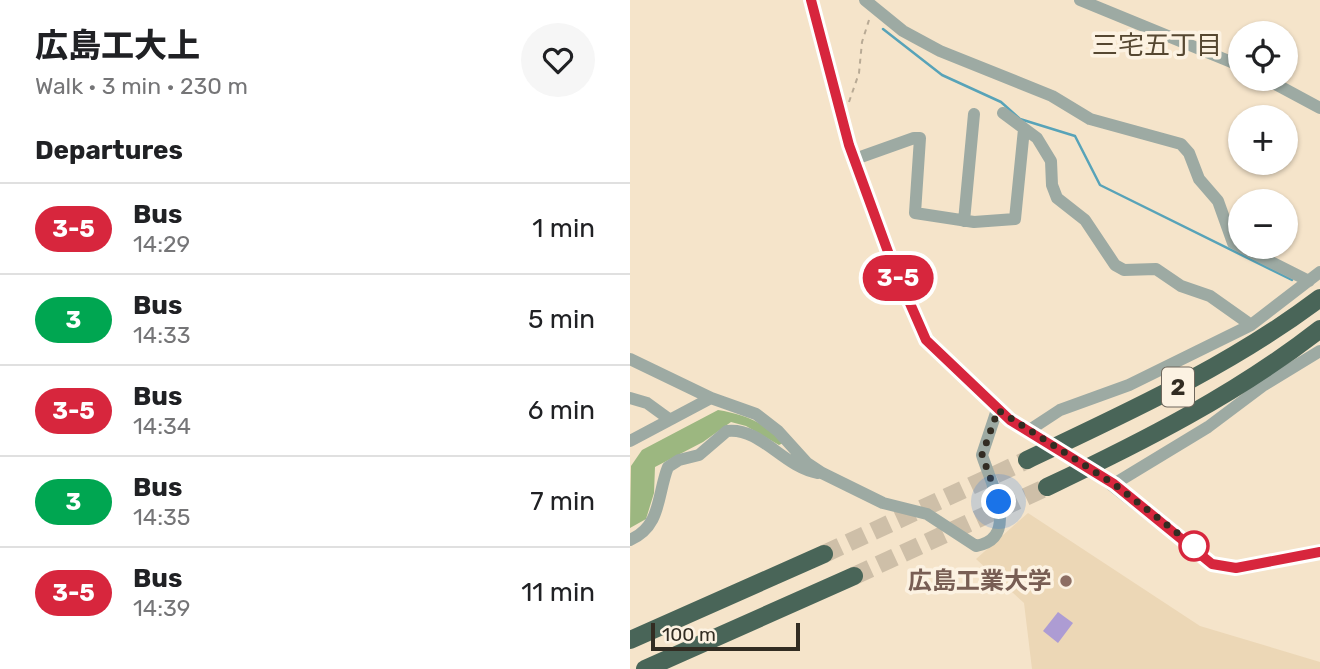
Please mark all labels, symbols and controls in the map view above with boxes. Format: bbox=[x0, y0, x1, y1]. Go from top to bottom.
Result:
map controls bbox=[1228, 21, 1298, 259]
button: locate bbox=[1228, 21, 1298, 91]
button: heart bbox=[521, 23, 595, 97]
text: 広島工大上 bbox=[35, 26, 200, 65]
district label: 三宅五丁目 bbox=[1092, 30, 1222, 61]
text: Walk · 3 min · 230 m bbox=[35, 72, 248, 100]
button: + bbox=[1228, 105, 1298, 175]
text: Departures bbox=[35, 135, 183, 166]
button: − bbox=[1228, 189, 1298, 259]
text: Bus bbox=[133, 199, 182, 230]
text: 1 min bbox=[532, 213, 595, 244]
text: 3-5 bbox=[52, 215, 95, 243]
text: 14:29 bbox=[133, 230, 190, 258]
line badge: 3-5 bbox=[858, 255, 938, 301]
text: 3-5 bbox=[877, 264, 919, 292]
text: Bus bbox=[133, 290, 182, 321]
text: 5 min bbox=[528, 304, 595, 335]
text: 3 bbox=[66, 306, 81, 334]
text: 14:33 bbox=[133, 321, 191, 349]
road number: 2 bbox=[1162, 368, 1194, 406]
text: Bus bbox=[133, 381, 182, 412]
text: 6 min bbox=[528, 395, 595, 426]
text: 3-5 bbox=[52, 397, 95, 425]
text: 14:34 bbox=[133, 412, 191, 440]
text: Bus bbox=[133, 472, 182, 503]
your location bbox=[981, 484, 1016, 519]
text: 7 min bbox=[530, 486, 595, 517]
text: 3 bbox=[66, 488, 81, 516]
text: 14:35 bbox=[133, 503, 191, 531]
unlabelled marker bbox=[1179, 531, 1209, 561]
text: Bus bbox=[133, 563, 182, 594]
place label: 広島工業大学 bbox=[908, 567, 1052, 595]
marker: 広島工業大学 bbox=[1058, 573, 1074, 589]
text: 11 min bbox=[521, 577, 595, 608]
text: 3-5 bbox=[52, 579, 95, 607]
text: 14:39 bbox=[133, 594, 190, 622]
scale bar bbox=[651, 620, 800, 652]
text: 100 m bbox=[662, 623, 716, 646]

